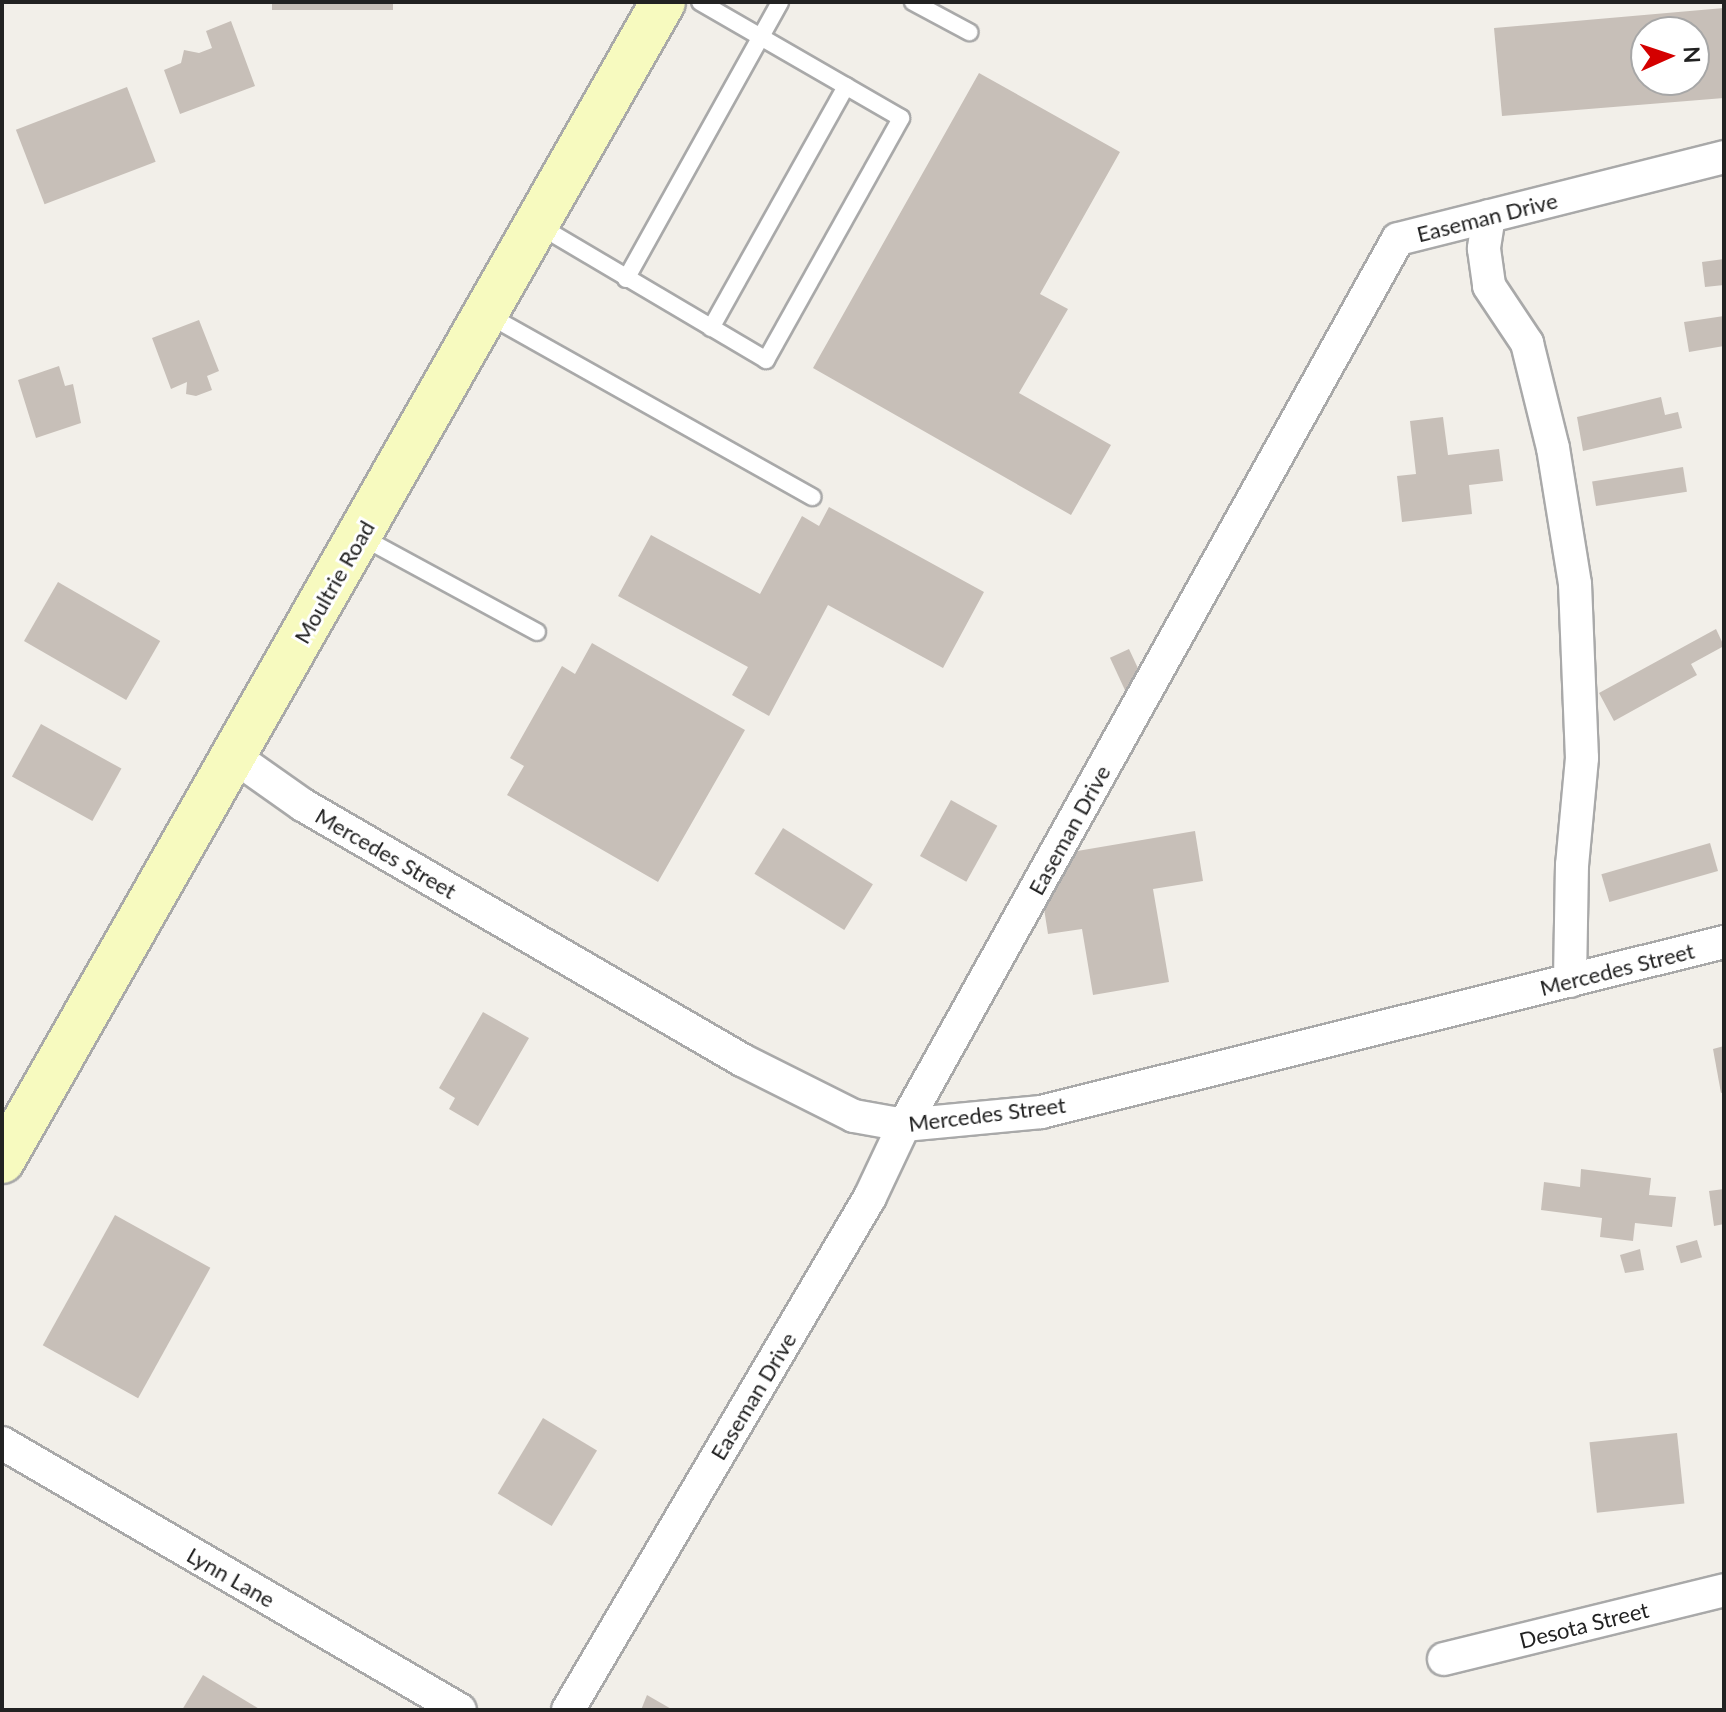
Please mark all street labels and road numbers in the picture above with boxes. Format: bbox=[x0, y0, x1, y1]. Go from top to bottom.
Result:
street label: Easeman Drive bbox=[1414, 187, 1560, 247]
street label: Moultrie Road bbox=[288, 516, 380, 648]
street label: Easeman Drive bbox=[1023, 761, 1115, 899]
street label: Mercedes Street bbox=[311, 802, 461, 904]
street label: Mercedes Street bbox=[1537, 937, 1697, 1001]
street label: Mercedes Street bbox=[907, 1091, 1067, 1137]
street label: Easeman Drive bbox=[705, 1327, 801, 1465]
street label: Lynn Lane bbox=[182, 1541, 280, 1613]
street label: Desota Street bbox=[1517, 1596, 1651, 1654]

